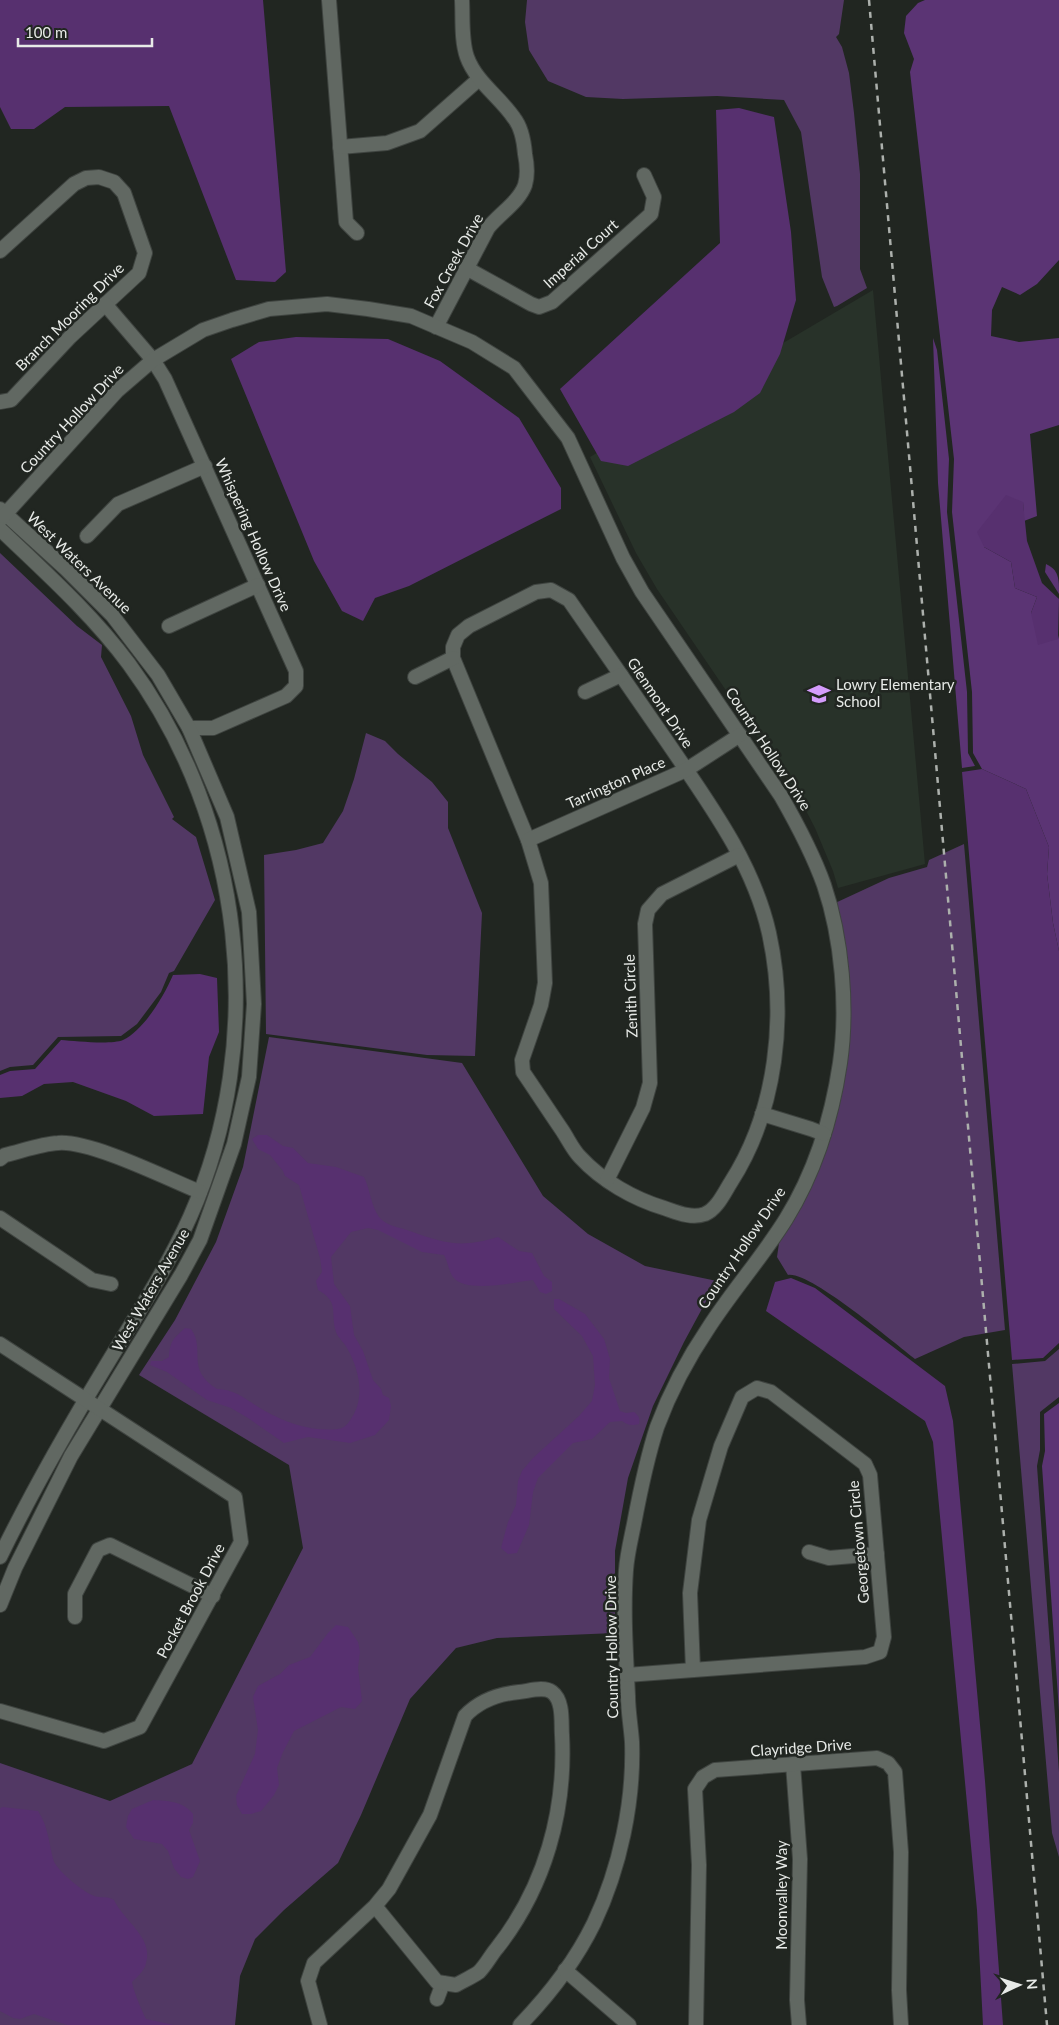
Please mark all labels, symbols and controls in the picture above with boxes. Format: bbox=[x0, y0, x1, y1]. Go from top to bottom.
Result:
scale bar bbox=[18, 15, 151, 47]
text: 100 m bbox=[25, 23, 67, 41]
street label: Fox Creek Drive bbox=[420, 210, 487, 311]
street label: Imperial Court bbox=[539, 215, 622, 291]
street label: Branch Mooring Drive bbox=[11, 258, 127, 374]
street label: Country Hollow Drive bbox=[16, 360, 127, 477]
street label: Whispering Hollow Drive bbox=[212, 455, 296, 614]
street label: West Waters Avenue bbox=[24, 508, 136, 617]
street label: Glenmont Drive bbox=[624, 654, 698, 751]
place label: Lowry Elementary School bbox=[836, 675, 955, 710]
school or university icon: Lowry Elementary School bbox=[806, 681, 832, 707]
street label: Country Hollow Drive bbox=[722, 683, 815, 814]
street label: Tarrington Place bbox=[563, 752, 668, 812]
street label: Zenith Circle bbox=[620, 954, 640, 1038]
street label: Country Hollow Drive bbox=[694, 1183, 789, 1312]
street label: West Waters Avenue bbox=[108, 1225, 193, 1354]
street label: Georgetown Circle bbox=[844, 1480, 872, 1604]
street label: Pocket Brook Drive bbox=[152, 1540, 228, 1661]
street label: Country Hollow Drive bbox=[601, 1575, 621, 1719]
street label: Clayridge Drive bbox=[750, 1734, 852, 1760]
street label: Moonvalley Way bbox=[772, 1840, 790, 1950]
north arrow bbox=[994, 1960, 1044, 2010]
text: N bbox=[1024, 1978, 1041, 1990]

